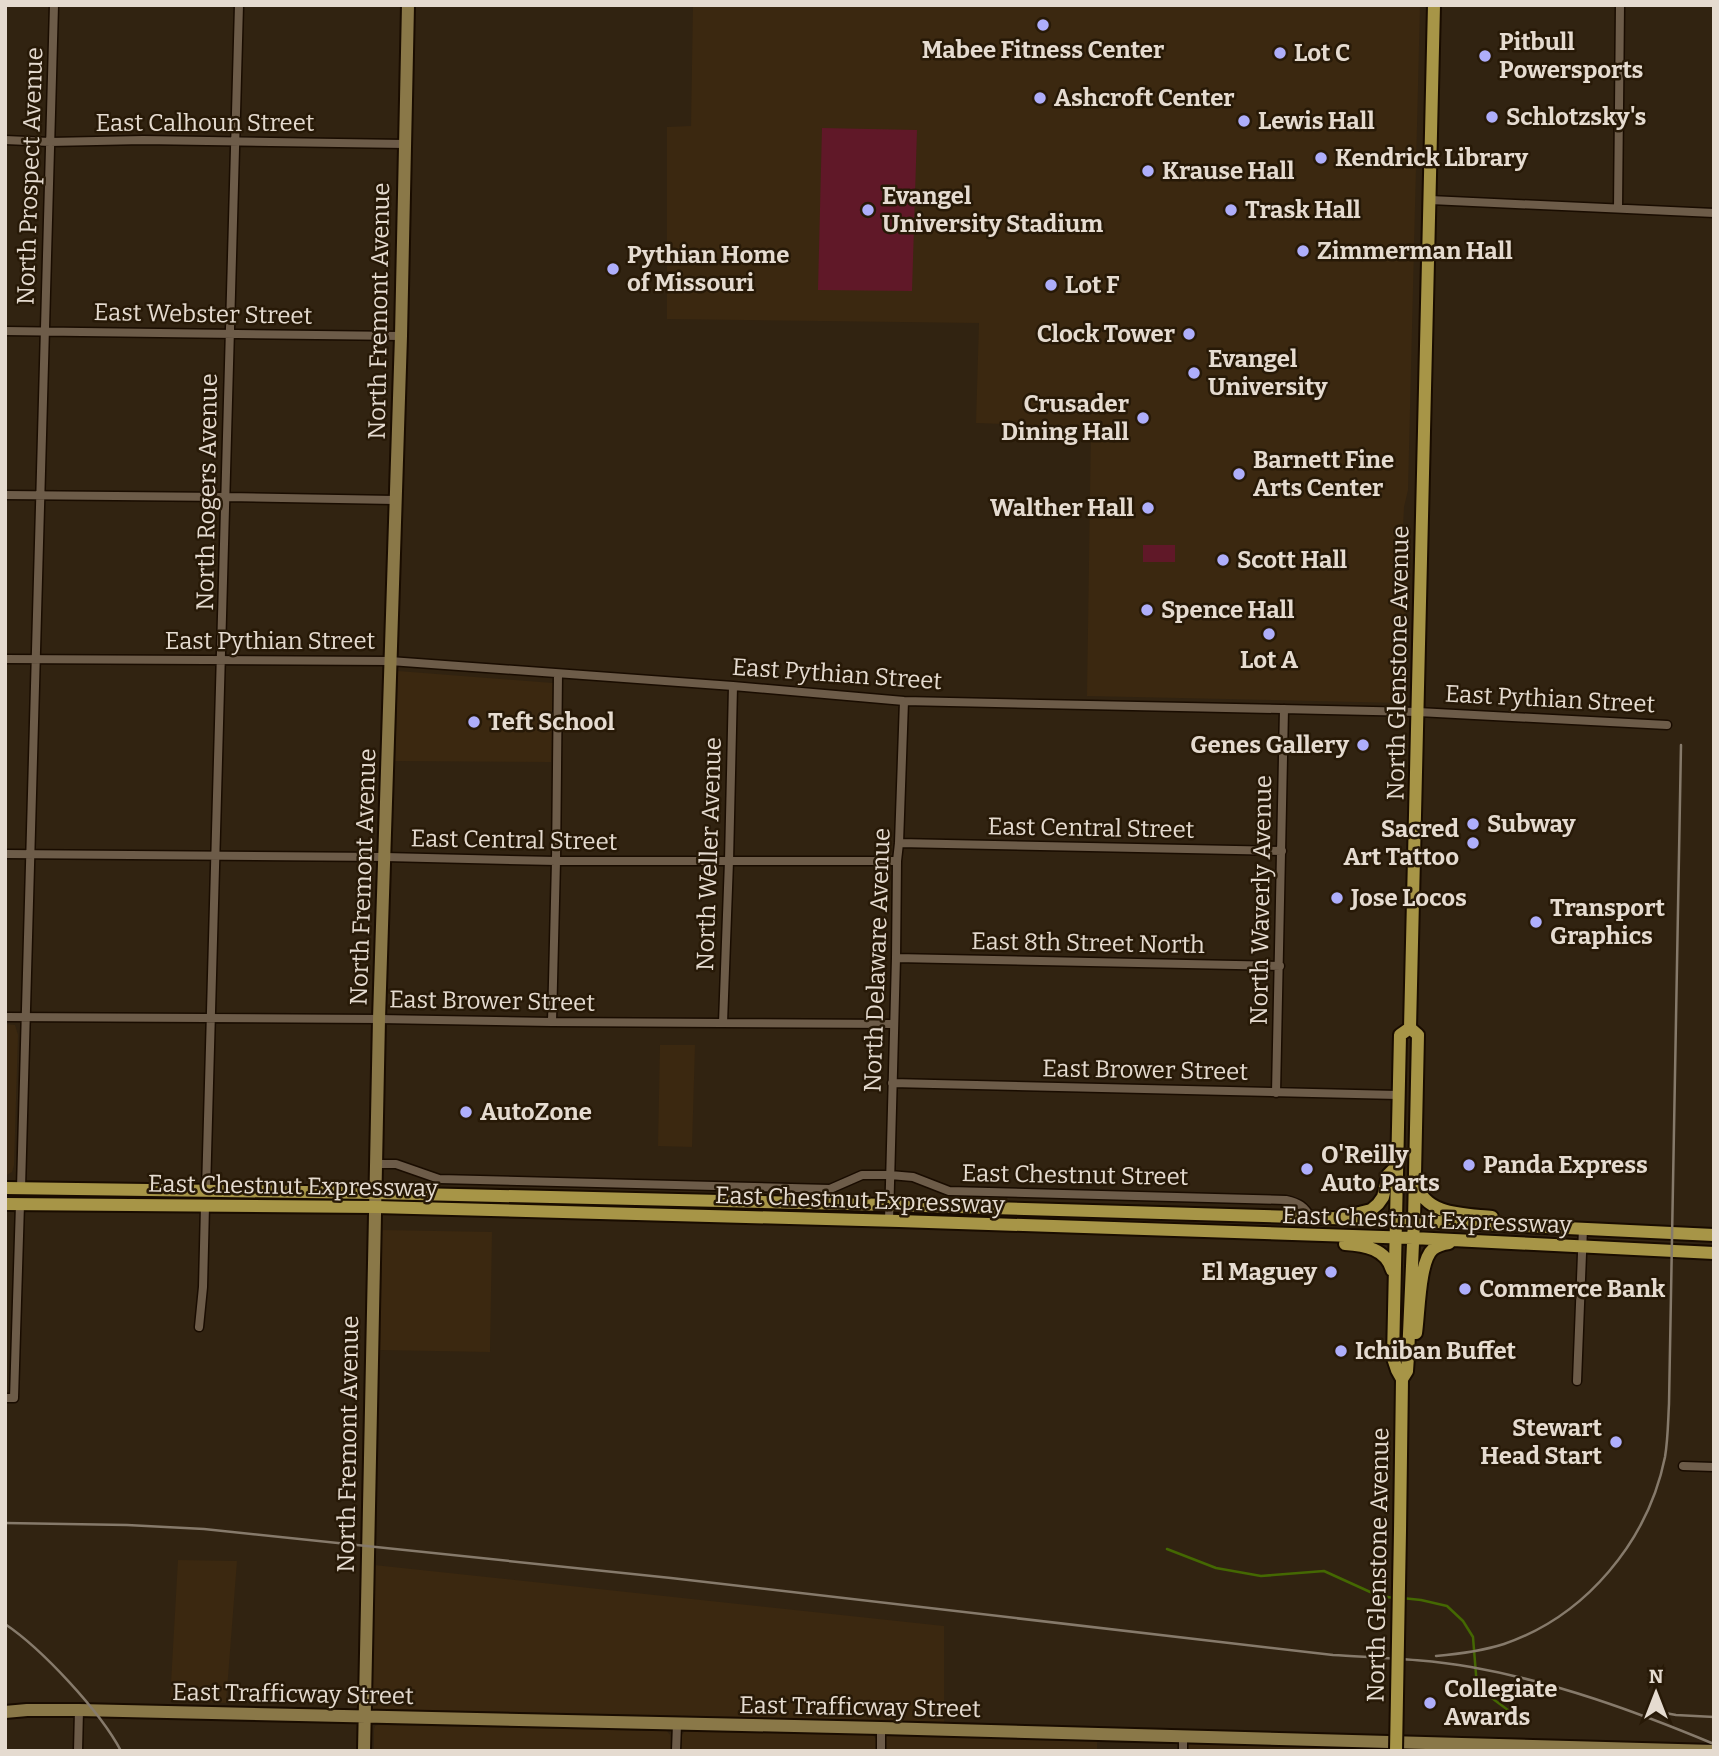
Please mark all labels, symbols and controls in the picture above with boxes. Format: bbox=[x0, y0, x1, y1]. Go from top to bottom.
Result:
marker: Mabee Fitness Center bbox=[1035, 17, 1051, 33]
place label: Pitbull Powersports bbox=[1499, 28, 1644, 84]
place label: Mabee Fitness Center bbox=[922, 36, 1164, 64]
place label: Lot C bbox=[1294, 39, 1350, 67]
marker: Lot C bbox=[1272, 45, 1288, 61]
street label: North Prospect Avenue bbox=[12, 47, 48, 305]
marker: Pitbull Powersports bbox=[1477, 48, 1493, 64]
place label: Ashcroft Center bbox=[1054, 84, 1235, 112]
marker: Ashcroft Center bbox=[1032, 90, 1048, 106]
place label: Schlotzsky's bbox=[1506, 103, 1646, 131]
place label: Lewis Hall bbox=[1258, 107, 1375, 135]
street label: East Calhoun Street bbox=[96, 109, 315, 137]
marker: Schlotzsky's bbox=[1484, 109, 1500, 125]
marker: Lewis Hall bbox=[1236, 113, 1252, 129]
place label: Kendrick Library bbox=[1335, 144, 1529, 172]
marker: Kendrick Library bbox=[1313, 150, 1329, 166]
place label: Krause Hall bbox=[1162, 157, 1295, 185]
marker: Krause Hall bbox=[1140, 163, 1156, 179]
street label: North Fremont Avenue bbox=[363, 182, 395, 440]
place label: Evangel University Stadium bbox=[882, 182, 1103, 238]
place label: Trask Hall bbox=[1245, 196, 1361, 224]
marker: Evangel University Stadium bbox=[860, 202, 876, 218]
marker: Trask Hall bbox=[1223, 202, 1239, 218]
place label: Zimmerman Hall bbox=[1317, 237, 1513, 265]
place label: Pythian Home of Missouri bbox=[627, 241, 789, 297]
marker: Zimmerman Hall bbox=[1295, 243, 1311, 259]
marker: Pythian Home of Missouri bbox=[605, 261, 621, 277]
place label: Lot F bbox=[1065, 271, 1119, 299]
marker: Lot F bbox=[1043, 277, 1059, 293]
street label: East Webster Street bbox=[94, 298, 313, 330]
place label: Clock Tower bbox=[1037, 320, 1175, 348]
marker: Clock Tower bbox=[1181, 326, 1197, 342]
place label: Evangel University bbox=[1208, 345, 1328, 401]
marker: Evangel University bbox=[1186, 365, 1202, 381]
street label: North Rogers Avenue bbox=[191, 373, 223, 611]
place label: Crusader Dining Hall bbox=[1001, 390, 1130, 446]
marker: Crusader Dining Hall bbox=[1135, 410, 1151, 426]
place label: Barnett Fine Arts Center bbox=[1253, 446, 1394, 502]
marker: Barnett Fine Arts Center bbox=[1231, 466, 1247, 482]
place label: Walther Hall bbox=[990, 494, 1135, 522]
marker: Walther Hall bbox=[1140, 500, 1156, 516]
street label: North Glenstone Avenue bbox=[1382, 525, 1414, 801]
place label: Scott Hall bbox=[1237, 546, 1348, 574]
marker: Scott Hall bbox=[1215, 552, 1231, 568]
place label: Spence Hall bbox=[1161, 596, 1295, 624]
marker: Spence Hall bbox=[1139, 602, 1155, 618]
marker: Lot A bbox=[1261, 626, 1277, 642]
street label: East Pythian Street bbox=[165, 627, 376, 655]
place label: Lot A bbox=[1240, 646, 1299, 674]
street label: East Pythian Street bbox=[731, 653, 943, 695]
street label: East Pythian Street bbox=[1444, 680, 1656, 719]
place label: Teft School bbox=[488, 708, 615, 736]
marker: Teft School bbox=[466, 714, 482, 730]
place label: Genes Gallery bbox=[1190, 731, 1350, 759]
street label: North Weller Avenue bbox=[691, 737, 727, 971]
marker: Genes Gallery bbox=[1355, 737, 1371, 753]
street label: North Fremont Avenue bbox=[345, 748, 381, 1006]
street label: North Waverly Avenue bbox=[1245, 775, 1277, 1025]
place label: Subway bbox=[1487, 810, 1576, 838]
street label: East Central Street bbox=[987, 812, 1195, 844]
place label: Sacred Art Tattoo bbox=[1344, 815, 1459, 871]
marker: Subway bbox=[1465, 816, 1481, 832]
street label: East Central Street bbox=[410, 824, 618, 856]
street label: North Delaware Avenue bbox=[858, 827, 896, 1093]
marker: Sacred Art Tattoo bbox=[1465, 835, 1481, 851]
place label: Jose Locos bbox=[1349, 884, 1467, 912]
marker: Jose Locos bbox=[1329, 890, 1345, 906]
place label: Transport Graphics bbox=[1550, 894, 1665, 950]
marker: Transport Graphics bbox=[1528, 914, 1544, 930]
street label: East 8th Street North bbox=[971, 927, 1205, 959]
street label: East Brower Street bbox=[389, 985, 596, 1017]
street label: East Brower Street bbox=[1042, 1054, 1249, 1086]
place label: AutoZone bbox=[480, 1098, 592, 1126]
marker: AutoZone bbox=[458, 1104, 474, 1120]
place label: O'Reilly Auto Parts bbox=[1321, 1141, 1440, 1197]
place label: Panda Express bbox=[1483, 1151, 1648, 1179]
marker: Panda Express bbox=[1461, 1157, 1477, 1173]
street label: East Chestnut Street bbox=[961, 1159, 1189, 1191]
marker: O'Reilly Auto Parts bbox=[1299, 1161, 1315, 1177]
street label: East Chestnut Expressway bbox=[148, 1169, 439, 1203]
street label: East Chestnut Expressway bbox=[715, 1181, 1006, 1219]
street label: East Chestnut Expressway bbox=[1282, 1201, 1573, 1239]
place label: El Maguey bbox=[1202, 1258, 1318, 1286]
marker: El Maguey bbox=[1323, 1264, 1339, 1280]
place label: Commerce Bank bbox=[1479, 1275, 1666, 1303]
marker: Commerce Bank bbox=[1457, 1281, 1473, 1297]
street label: North Fremont Avenue bbox=[332, 1315, 364, 1573]
place label: Ichiban Buffet bbox=[1355, 1337, 1517, 1365]
marker: Ichiban Buffet bbox=[1333, 1343, 1349, 1359]
place label: Stewart Head Start bbox=[1480, 1414, 1603, 1470]
street label: North Glenstone Avenue bbox=[1362, 1427, 1394, 1703]
marker: Stewart Head Start bbox=[1608, 1434, 1624, 1450]
north arrow bbox=[1621, 1658, 1691, 1728]
text: N bbox=[1649, 1665, 1664, 1688]
place label: Collegiate Awards bbox=[1444, 1675, 1557, 1731]
street label: East Trafficway Street bbox=[172, 1678, 414, 1710]
street label: East Trafficway Street bbox=[739, 1691, 981, 1723]
marker: Collegiate Awards bbox=[1422, 1695, 1438, 1711]

